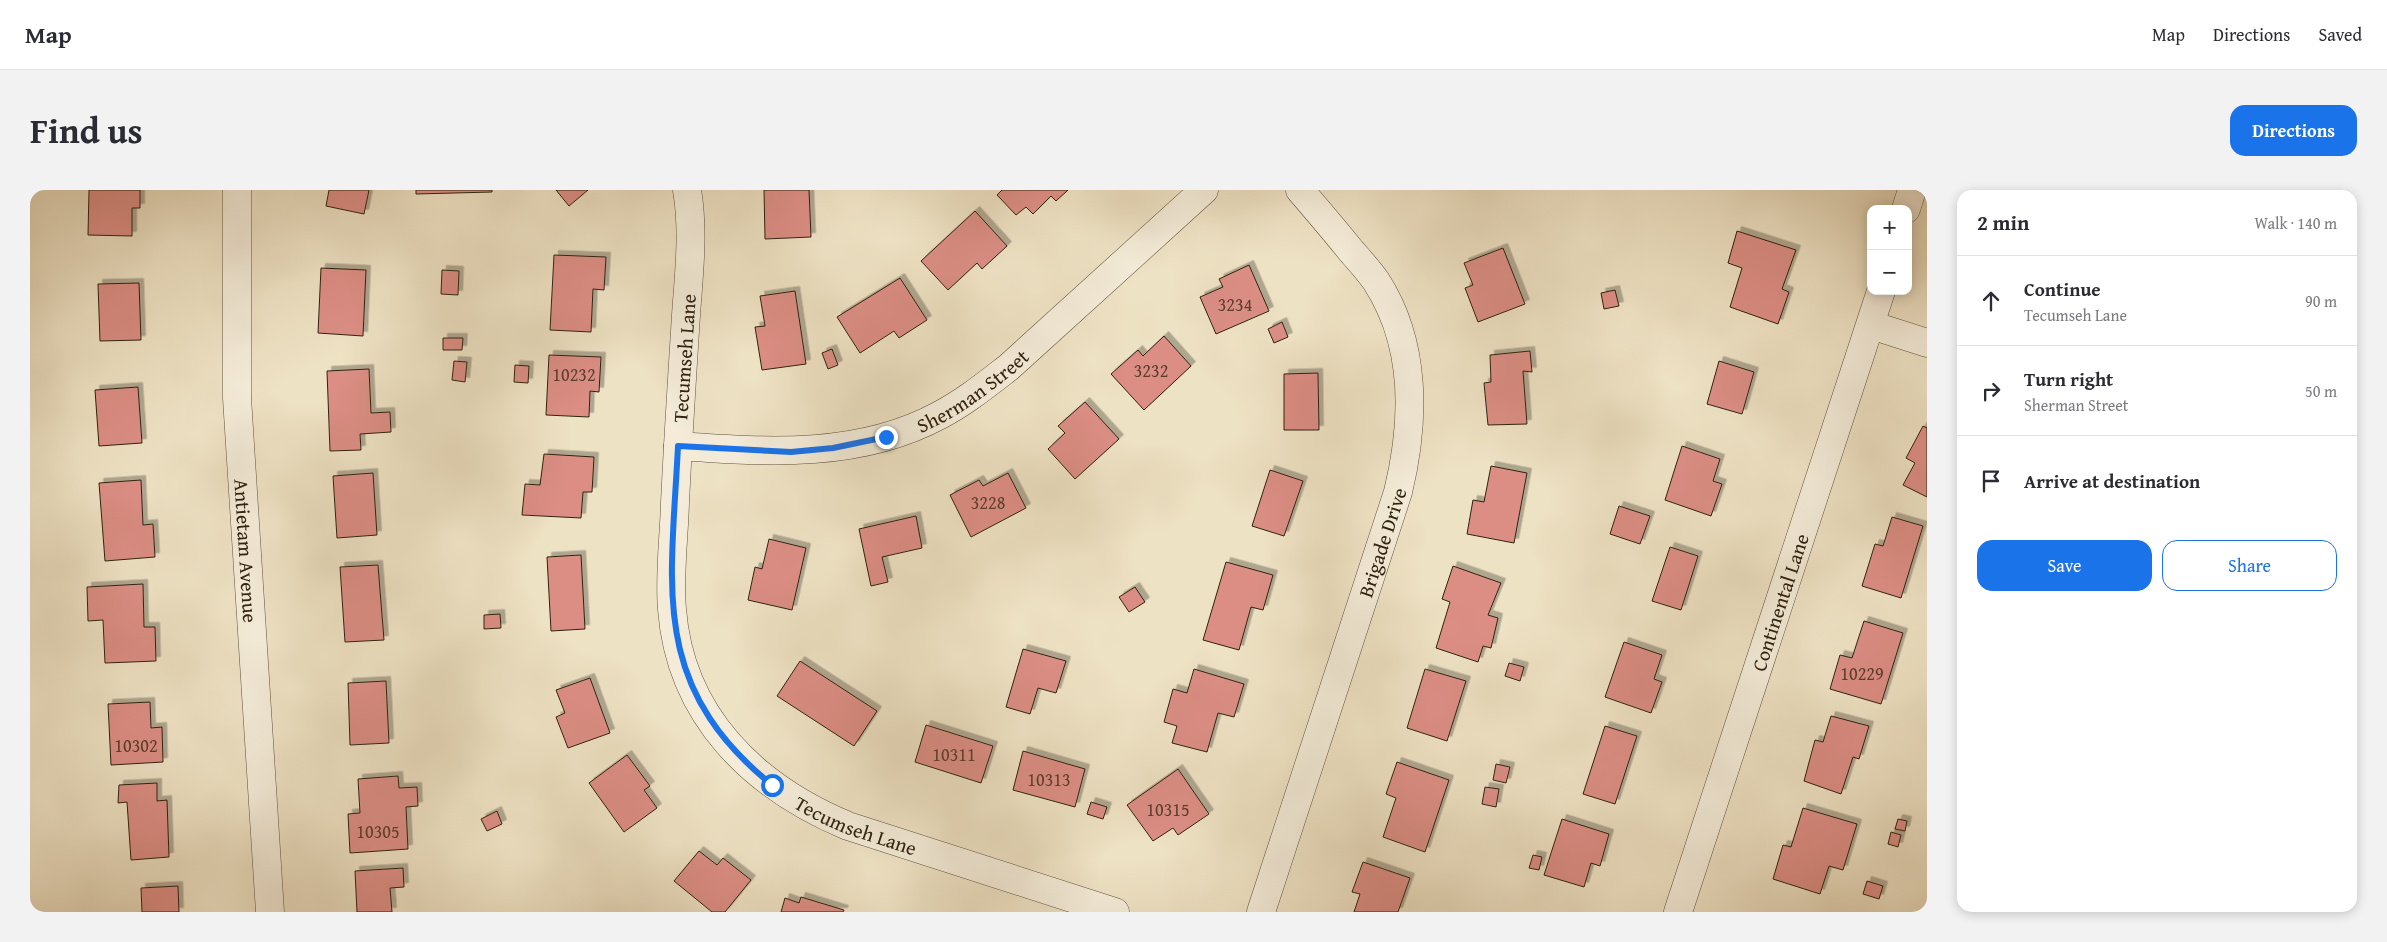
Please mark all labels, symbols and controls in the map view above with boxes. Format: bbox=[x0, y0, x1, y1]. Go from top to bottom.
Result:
text: Map bbox=[25, 17, 72, 52]
text: Map bbox=[2152, 21, 2185, 48]
text: Directions bbox=[2213, 21, 2290, 48]
text: Saved bbox=[2318, 21, 2362, 48]
text: Find us bbox=[30, 105, 143, 156]
button: Directions bbox=[2230, 105, 2357, 156]
map controls bbox=[1867, 205, 1912, 295]
button: + bbox=[1867, 205, 1912, 250]
text: 2 min bbox=[1977, 207, 2029, 238]
text: Walk · 140 m bbox=[2254, 211, 2337, 235]
button: − bbox=[1867, 250, 1912, 295]
text: Continue bbox=[2024, 275, 2101, 303]
icon: ahead bbox=[1977, 287, 2005, 315]
text: 90 m bbox=[2305, 289, 2337, 313]
house number: 3234 bbox=[1218, 291, 1252, 318]
street label: Tecumseh Lane bbox=[665, 293, 703, 423]
text: Tecumseh Lane bbox=[2024, 303, 2127, 327]
street label: Sherman Street bbox=[912, 342, 1035, 439]
house number: 3232 bbox=[1134, 357, 1168, 384]
house number: 10232 bbox=[552, 361, 596, 388]
text: Turn right bbox=[2024, 365, 2113, 393]
icon: right bbox=[1977, 377, 2005, 405]
text: 50 m bbox=[2305, 379, 2337, 403]
text: Sherman Street bbox=[2024, 393, 2129, 417]
route end bbox=[875, 426, 898, 449]
icon: arrive bbox=[1977, 467, 2005, 495]
text: Arrive at destination bbox=[2024, 467, 2200, 495]
street label: Antietam Avenue bbox=[228, 478, 266, 624]
street label: Brigade Drive bbox=[1350, 483, 1413, 601]
house number: 3228 bbox=[971, 489, 1005, 516]
street label: Continental Lane bbox=[1743, 530, 1815, 675]
button: Save bbox=[1977, 540, 2152, 591]
button: Share bbox=[2162, 540, 2337, 591]
house number: 10229 bbox=[1840, 660, 1884, 687]
house number: 10302 bbox=[114, 732, 158, 759]
house number: 10311 bbox=[932, 741, 976, 768]
house number: 10313 bbox=[1027, 766, 1071, 793]
route start bbox=[761, 774, 784, 797]
street label: Tecumseh Lane bbox=[790, 788, 920, 862]
house number: 10315 bbox=[1146, 796, 1190, 823]
house number: 10305 bbox=[356, 818, 400, 845]

